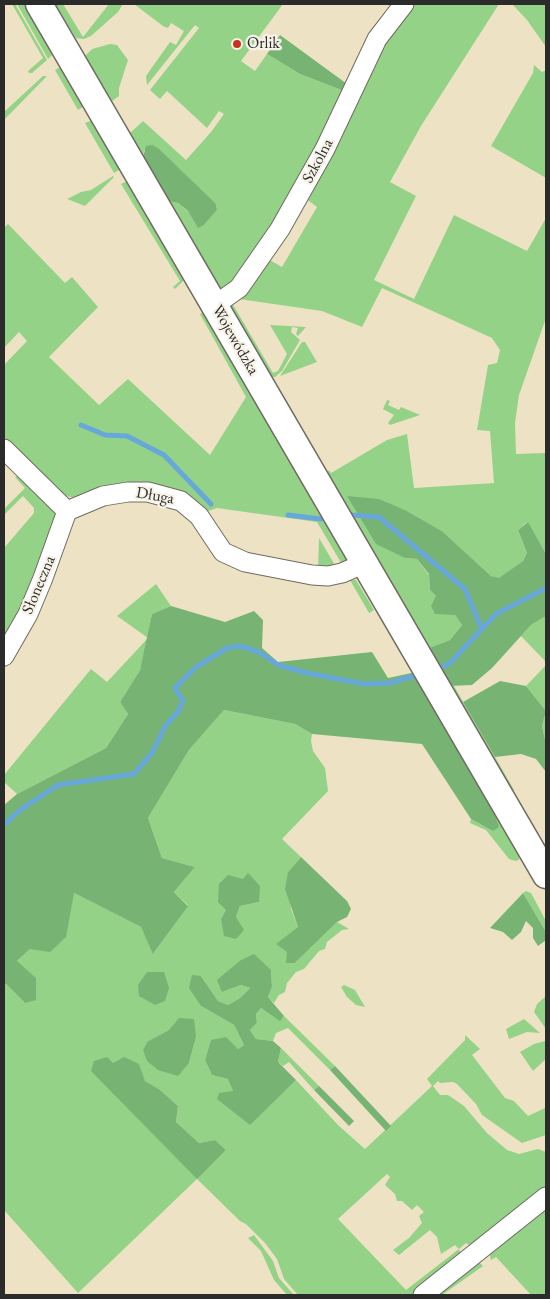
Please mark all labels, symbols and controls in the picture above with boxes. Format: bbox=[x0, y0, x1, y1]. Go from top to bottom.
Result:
place label: Orlik bbox=[247, 34, 280, 54]
marker: Orlik bbox=[231, 38, 243, 50]
street label: Szkolna bbox=[298, 136, 338, 186]
street label: Wojewódzka bbox=[207, 302, 263, 378]
street label: Długa bbox=[134, 483, 176, 509]
street label: Słoneczna bbox=[18, 553, 60, 617]

